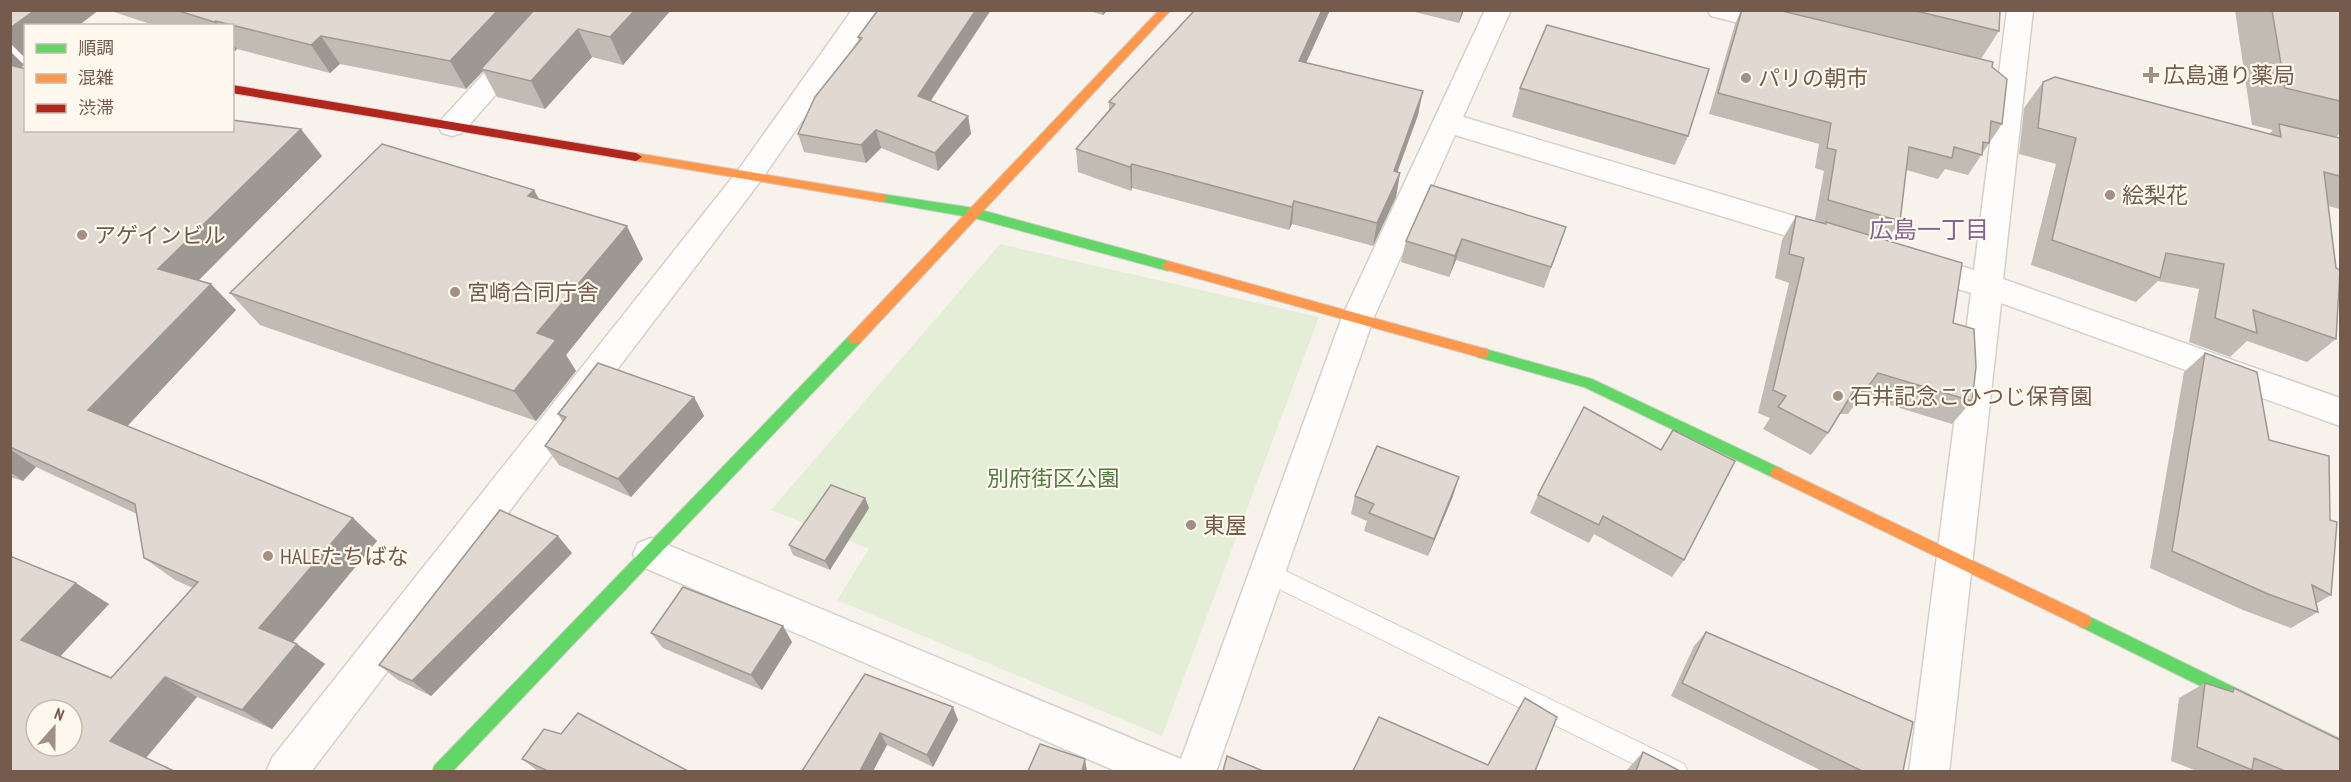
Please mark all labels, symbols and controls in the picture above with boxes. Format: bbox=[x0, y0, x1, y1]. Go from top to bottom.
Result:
legend bbox=[24, 24, 234, 132]
text: 順調 bbox=[78, 36, 114, 59]
place label: 広島通り薬局 bbox=[2163, 61, 2295, 89]
place label: パリの朝市 bbox=[1758, 64, 1868, 92]
text: 混雑 bbox=[78, 66, 114, 89]
marker: 広島通り薬局 bbox=[2144, 68, 2158, 82]
marker: パリの朝市 bbox=[1739, 71, 1753, 85]
text: 渋滞 bbox=[78, 96, 114, 119]
place label: 絵梨花 bbox=[2122, 181, 2188, 209]
marker: 絵梨花 bbox=[2103, 188, 2117, 202]
district label: 広島一丁目 bbox=[1869, 214, 1989, 245]
place label: アゲインビル bbox=[94, 221, 226, 249]
marker: アゲインビル bbox=[75, 228, 89, 242]
place label: 宮崎合同庁舎 bbox=[467, 278, 599, 306]
marker: 宮崎合同庁舎 bbox=[448, 285, 462, 299]
place label: 石井記念こひつじ保育園 bbox=[1850, 382, 2092, 410]
marker: 石井記念こひつじ保育園 bbox=[1831, 389, 1845, 403]
park label: 別府街区公園 bbox=[987, 464, 1119, 492]
place label: 東屋 bbox=[1203, 511, 1247, 539]
marker: 東屋 bbox=[1184, 518, 1198, 532]
place label: HALEたちばな bbox=[280, 542, 409, 570]
marker: HALEたちばな bbox=[261, 549, 275, 563]
north arrow bbox=[24, 698, 84, 758]
text: N bbox=[52, 703, 67, 725]

